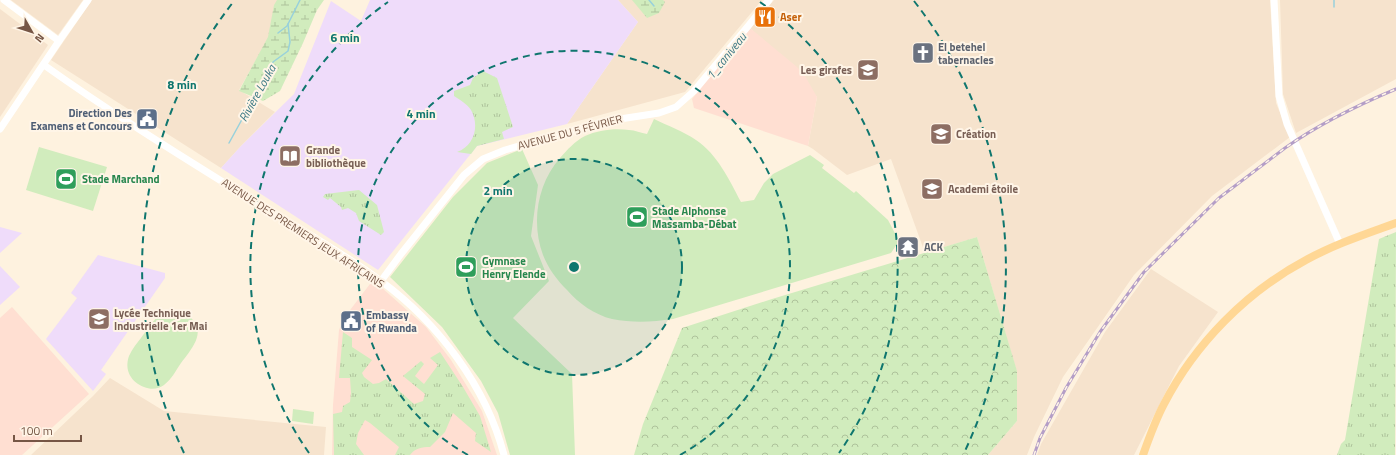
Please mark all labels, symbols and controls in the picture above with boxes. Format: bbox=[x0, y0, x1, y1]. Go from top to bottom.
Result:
restaurant icon: Aser bbox=[752, 4, 778, 30]
place label: Aser bbox=[780, 9, 802, 25]
north arrow bbox=[12, 12, 52, 52]
text: 6 min bbox=[330, 28, 360, 47]
water label: 1_caniveau bbox=[701, 28, 752, 84]
text: N bbox=[31, 30, 48, 46]
place label: El betehel tabernacles bbox=[938, 39, 994, 68]
church icon: El betehel tabernacles bbox=[910, 40, 936, 66]
school or university icon: Les girafes bbox=[855, 57, 881, 83]
water label: Rivière Louka bbox=[234, 60, 281, 125]
place label: Les girafes bbox=[800, 62, 852, 78]
text: 8 min bbox=[167, 75, 197, 94]
text: 4 min bbox=[406, 104, 436, 123]
place label: Direction Des Examens et Concours bbox=[31, 105, 132, 134]
public building icon: Direction Des Examens et Concours bbox=[134, 106, 160, 132]
street label: AVENUE DU 5 FÉVRIER bbox=[516, 110, 624, 154]
school or university icon: Création bbox=[928, 121, 954, 147]
place label: Création bbox=[956, 126, 996, 142]
place label: Grande bibliothèque bbox=[306, 142, 366, 171]
library icon: Grande bibliothèque bbox=[277, 143, 303, 169]
sports icon: Stade Marchand bbox=[53, 166, 79, 192]
place label: Stade Marchand bbox=[82, 171, 160, 187]
street label: AVENUE DES PREMIERS JEUX AFRICAINS bbox=[218, 174, 388, 292]
school or university icon: Academi étoile bbox=[919, 176, 945, 202]
text: 2 min bbox=[483, 181, 513, 200]
place label: Academi étoile bbox=[948, 181, 1019, 197]
place label: Stade Alphonse Massamba-Débat bbox=[652, 203, 737, 232]
sports icon: Stade Alphonse Massamba-Débat bbox=[624, 204, 650, 230]
temple icon: ACK bbox=[895, 234, 921, 260]
place label: ACK bbox=[924, 239, 943, 255]
place label: Gymnase Henry Elende bbox=[482, 253, 546, 282]
sports icon: Gymnase Henry Elende bbox=[453, 254, 479, 280]
centre of rings bbox=[567, 260, 581, 274]
place label: Lycée Technique Industrielle 1er Mai bbox=[114, 305, 207, 334]
school or university icon: Lycée Technique Industrielle 1er Mai bbox=[86, 306, 112, 332]
place label: Embassy of Rwanda bbox=[366, 307, 417, 336]
public building icon: Embassy of Rwanda bbox=[338, 308, 364, 334]
scale bar bbox=[14, 417, 81, 443]
text: 100 m bbox=[20, 421, 53, 440]

